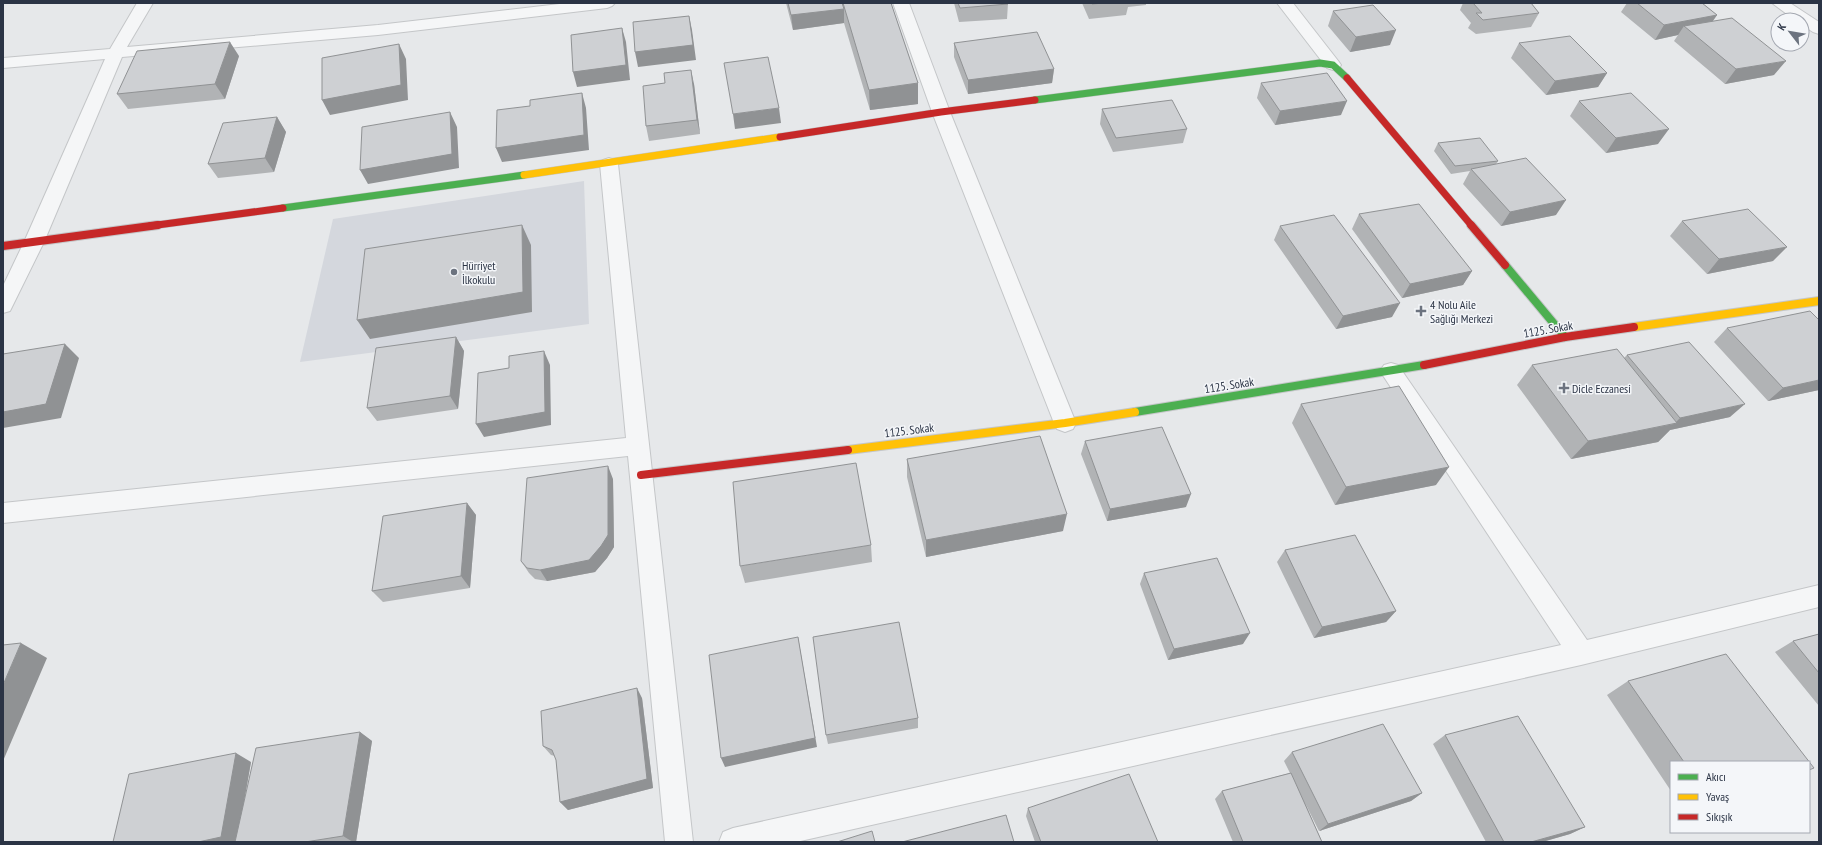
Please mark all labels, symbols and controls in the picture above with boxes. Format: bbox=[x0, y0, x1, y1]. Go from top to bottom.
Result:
north arrow bbox=[1770, 12, 1810, 52]
text: K bbox=[1774, 21, 1789, 33]
place label: Hürriyet İlkokulu bbox=[462, 258, 496, 287]
marker: Hürriyet İlkokulu bbox=[449, 267, 459, 277]
place label: 4 Nolu Aile Sağlığı Merkezi bbox=[1430, 297, 1493, 326]
marker: 4 Nolu Aile Sağlığı Merkezi bbox=[1415, 305, 1427, 317]
street label: 1125. Sokak bbox=[1522, 317, 1574, 341]
street label: 1125. Sokak bbox=[1203, 374, 1255, 396]
place label: Dicle Eczanesi bbox=[1572, 381, 1631, 396]
marker: Dicle Eczanesi bbox=[1559, 383, 1569, 393]
street label: 1125. Sokak bbox=[883, 419, 935, 440]
legend bbox=[1670, 761, 1810, 833]
text: Akıcı bbox=[1706, 769, 1726, 784]
text: Yavaş bbox=[1706, 789, 1729, 804]
text: Sıkışık bbox=[1706, 809, 1733, 824]

